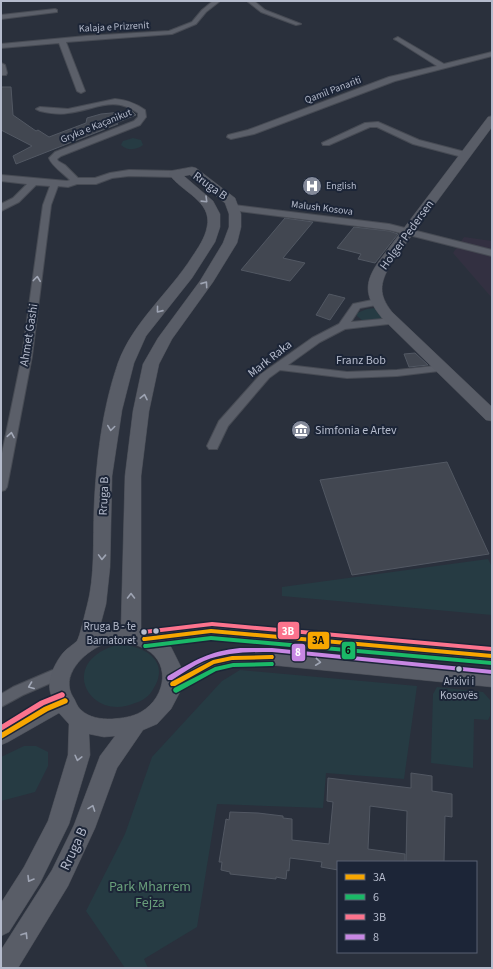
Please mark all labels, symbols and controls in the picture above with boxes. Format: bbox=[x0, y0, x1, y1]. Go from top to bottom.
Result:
street label: Kalaja e Prizrenit bbox=[78, 18, 150, 36]
street label: Qamil Panariti bbox=[303, 73, 363, 107]
street label: Gryka e Kaçanikut bbox=[58, 105, 134, 147]
street label: Rruga B bbox=[189, 168, 231, 204]
hospital icon: English bbox=[301, 175, 323, 197]
place label: English bbox=[326, 179, 356, 193]
one-way arrow bbox=[200, 195, 208, 203]
street label: Malush Kosova bbox=[290, 197, 354, 219]
street label: Holger Pedersen bbox=[376, 197, 438, 273]
one-way arrow bbox=[32, 276, 41, 282]
one-way arrow bbox=[200, 281, 208, 288]
street label: Ahmet Gashi bbox=[16, 302, 42, 368]
one-way arrow bbox=[157, 305, 164, 312]
street label: Mark Raka bbox=[244, 336, 296, 382]
street label: Franz Bob bbox=[336, 352, 386, 369]
one-way arrow bbox=[140, 394, 148, 400]
museum icon: Simfonia e Artev bbox=[290, 419, 312, 441]
place label: Simfonia e Artev bbox=[315, 422, 397, 439]
one-way arrow bbox=[107, 425, 116, 431]
one-way arrow bbox=[6, 432, 14, 438]
street label: Rruga B bbox=[95, 476, 113, 516]
one-way arrow bbox=[97, 554, 106, 560]
one-way arrow bbox=[127, 593, 135, 599]
place label: Rruga B - te Barnatoret bbox=[84, 619, 137, 648]
line badge: 3B bbox=[277, 621, 300, 640]
text: 3B bbox=[282, 624, 295, 639]
unlabelled marker bbox=[151, 626, 161, 636]
marker: Rruga B - te Barnatoret bbox=[139, 627, 149, 637]
line badge: 3A bbox=[307, 631, 330, 650]
text: 3A bbox=[312, 633, 325, 648]
line badge: 6 bbox=[341, 641, 356, 660]
line badge: 8 bbox=[291, 643, 306, 662]
text: 6 bbox=[345, 643, 351, 658]
text: 8 bbox=[295, 645, 301, 660]
one-way arrow bbox=[315, 657, 321, 666]
marker: Arkivi i Kosovës bbox=[454, 664, 464, 674]
place label: Arkivi i Kosovës bbox=[440, 674, 478, 703]
one-way arrow bbox=[28, 681, 35, 689]
one-way arrow bbox=[74, 755, 82, 762]
one-way arrow bbox=[87, 805, 95, 812]
street label: Rruga B bbox=[55, 824, 93, 874]
legend bbox=[337, 861, 477, 953]
text: 3A bbox=[373, 869, 386, 886]
one-way arrow bbox=[27, 875, 34, 882]
park label: Park Mharrem Fejza bbox=[109, 877, 191, 913]
text: 6 bbox=[373, 889, 379, 906]
text: 3B bbox=[373, 909, 386, 926]
text: 8 bbox=[373, 929, 379, 946]
one-way arrow bbox=[20, 932, 28, 939]

